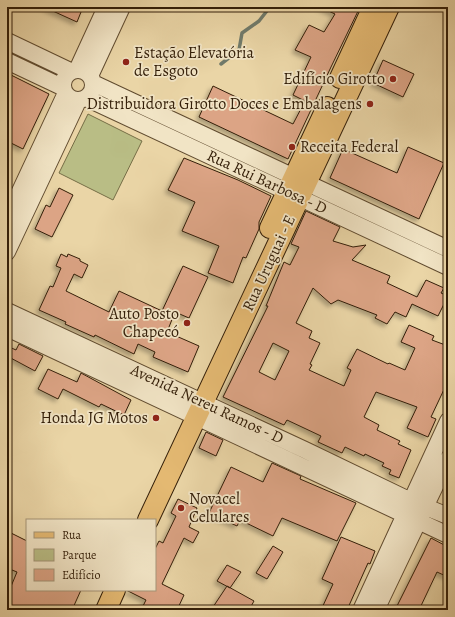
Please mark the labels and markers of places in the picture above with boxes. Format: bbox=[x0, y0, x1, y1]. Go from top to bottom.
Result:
place label: Estação Elevatória de Esgoto bbox=[134, 42, 255, 82]
marker: Estação Elevatória de Esgoto bbox=[121, 57, 131, 67]
place label: Edifício Girotto bbox=[283, 68, 385, 90]
marker: Edifício Girotto bbox=[388, 74, 398, 84]
place label: Distribuidora Girotto Doces e Embalagens bbox=[86, 93, 362, 115]
marker: Distribuidora Girotto Doces e Embalagens bbox=[365, 99, 375, 109]
place label: Receita Federal bbox=[300, 136, 398, 158]
marker: Receita Federal bbox=[287, 142, 297, 152]
place label: Auto Posto Chapecó bbox=[108, 303, 179, 343]
marker: Auto Posto Chapecó bbox=[182, 318, 192, 328]
place label: Honda JG Motos bbox=[40, 407, 148, 429]
marker: Honda JG Motos bbox=[151, 413, 161, 423]
place label: Novacel Celulares bbox=[189, 488, 249, 528]
marker: Novacel Celulares bbox=[176, 503, 186, 513]

